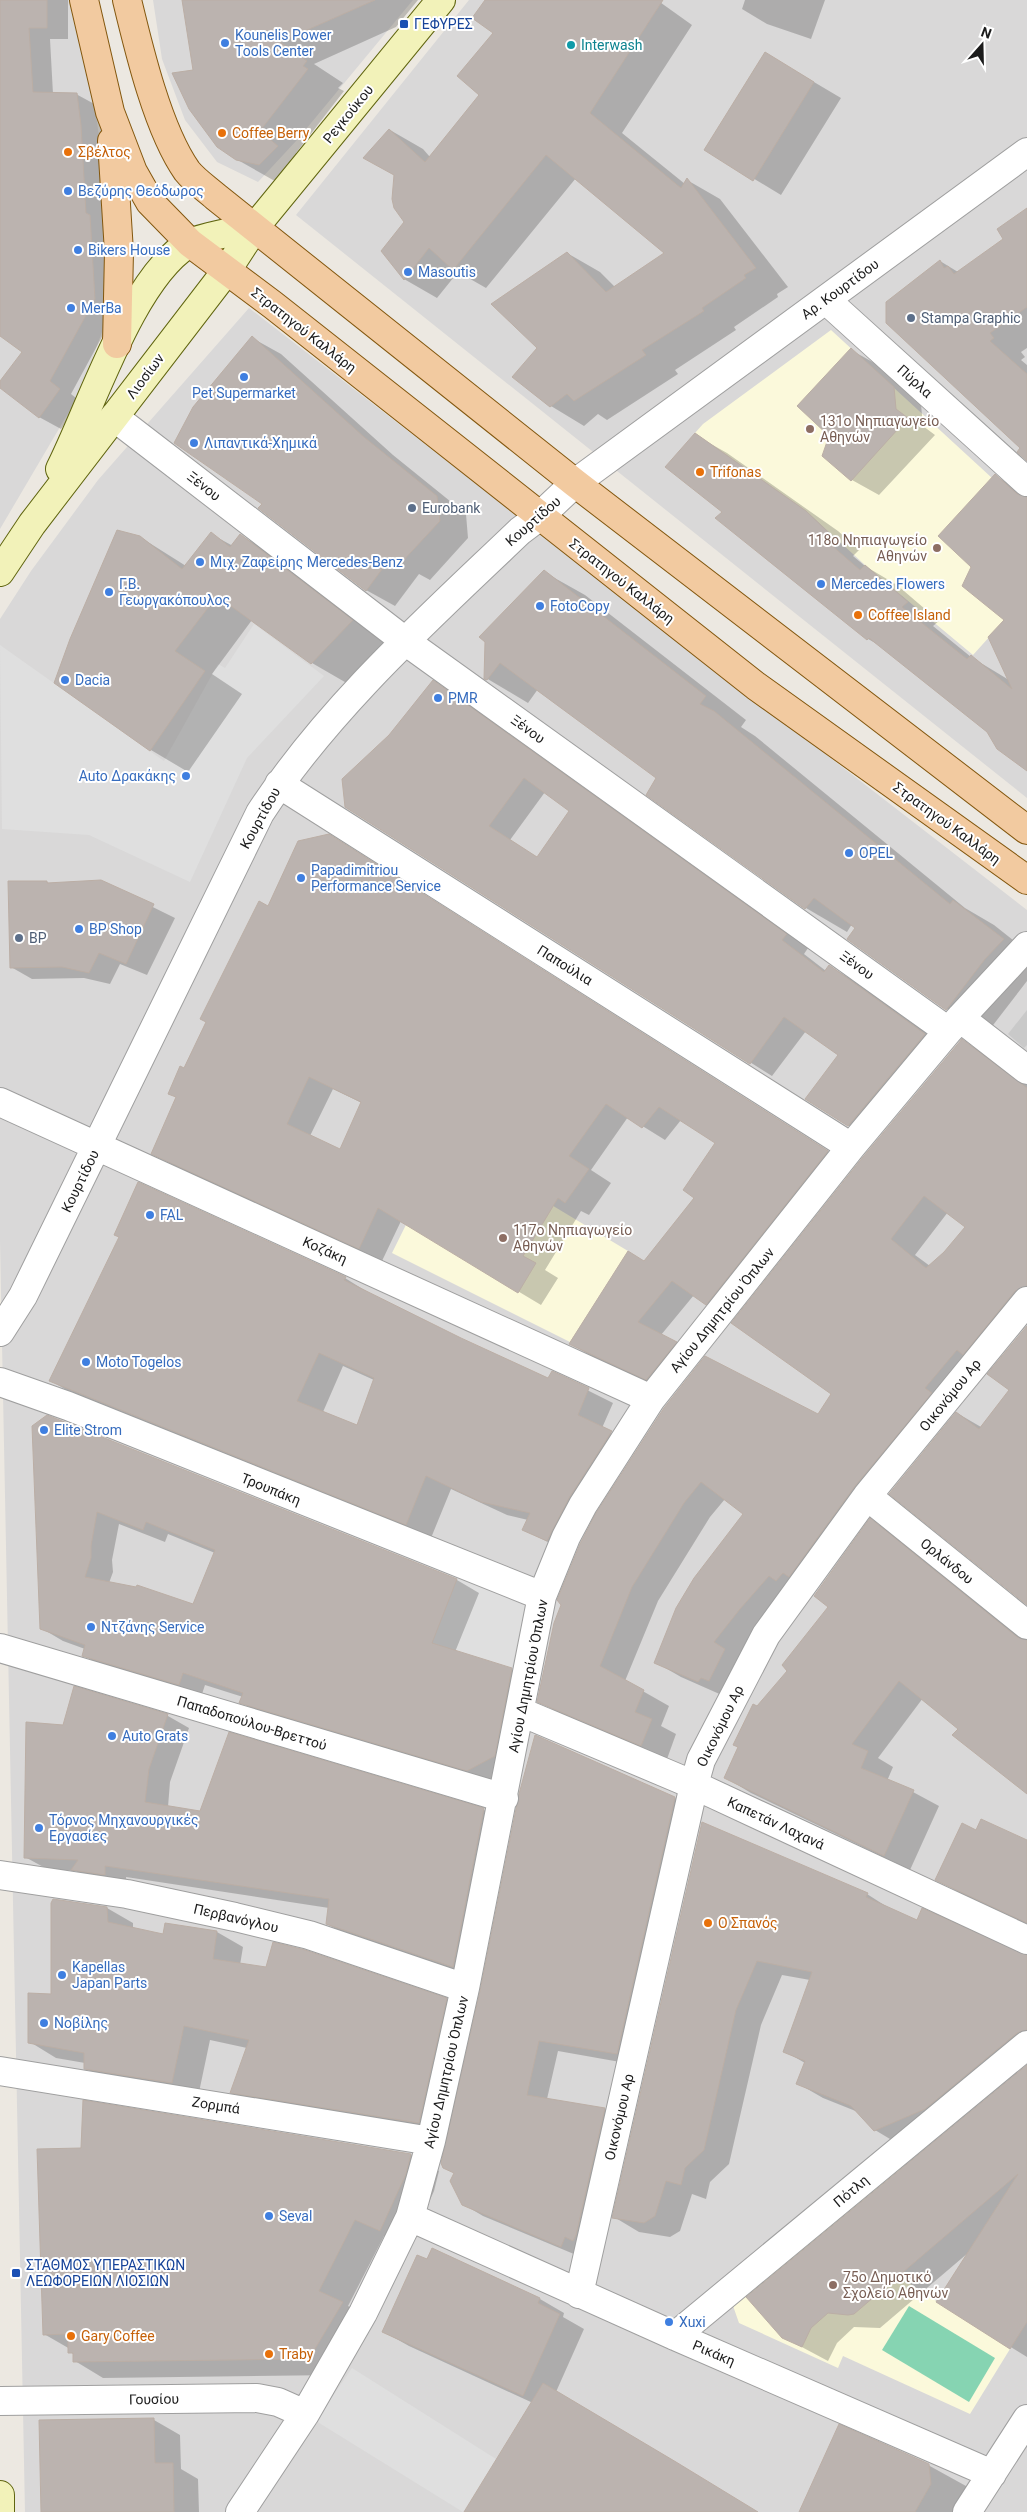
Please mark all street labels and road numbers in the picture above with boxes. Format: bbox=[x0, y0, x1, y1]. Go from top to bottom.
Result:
street label: Ρεγκούκου bbox=[320, 82, 376, 146]
street label: Αρ. Κουρτίδου bbox=[798, 256, 882, 322]
street label: Στρατηγού Καλλάρη bbox=[248, 284, 360, 376]
street label: Λιοσίων bbox=[123, 350, 167, 402]
street label: Πύρλα bbox=[894, 361, 936, 401]
street label: Ξένου bbox=[184, 468, 224, 504]
street label: Κουρτίδου bbox=[502, 493, 564, 549]
street label: Στρατηγού Καλλάρη bbox=[566, 535, 678, 627]
street label: Ξένου bbox=[508, 711, 548, 747]
street label: Στρατηγού Καλλάρη bbox=[890, 779, 1004, 867]
street label: Κουρτίδου bbox=[237, 785, 283, 851]
street label: Παπούλια bbox=[534, 942, 596, 988]
street label: Ξένου bbox=[837, 947, 877, 983]
street label: Κουρτίδου bbox=[58, 1147, 102, 1215]
street label: Κοζάκη bbox=[300, 1233, 350, 1267]
street label: Αγίου Δημητρίου Όπλων bbox=[667, 1244, 777, 1376]
street label: Οικονόμου Αρ bbox=[916, 1355, 984, 1434]
street label: Τρουπάκη bbox=[239, 1470, 303, 1508]
street label: Ορλάνδου bbox=[917, 1535, 977, 1587]
street label: Αγίου Δημητρίου Όπλων bbox=[505, 1598, 551, 1754]
street label: Οικονόμου Αρ bbox=[693, 1683, 747, 1769]
street label: Παπαδοπούλου-Βρεττού bbox=[175, 1693, 329, 1753]
street label: Καπετάν Λαχανά bbox=[725, 1794, 827, 1852]
street label: Περβανόγλου bbox=[192, 1900, 280, 1936]
street label: Αγίου Δημητρίου Όπλων bbox=[421, 1994, 471, 2150]
street label: Οικονόμου Αρ bbox=[601, 2072, 637, 2162]
street label: Ζορμπά bbox=[191, 2093, 241, 2117]
street label: Πότλη bbox=[830, 2172, 872, 2210]
street label: Ρικάκη bbox=[690, 2337, 738, 2369]
street label: Γουσίου bbox=[129, 2391, 179, 2407]

